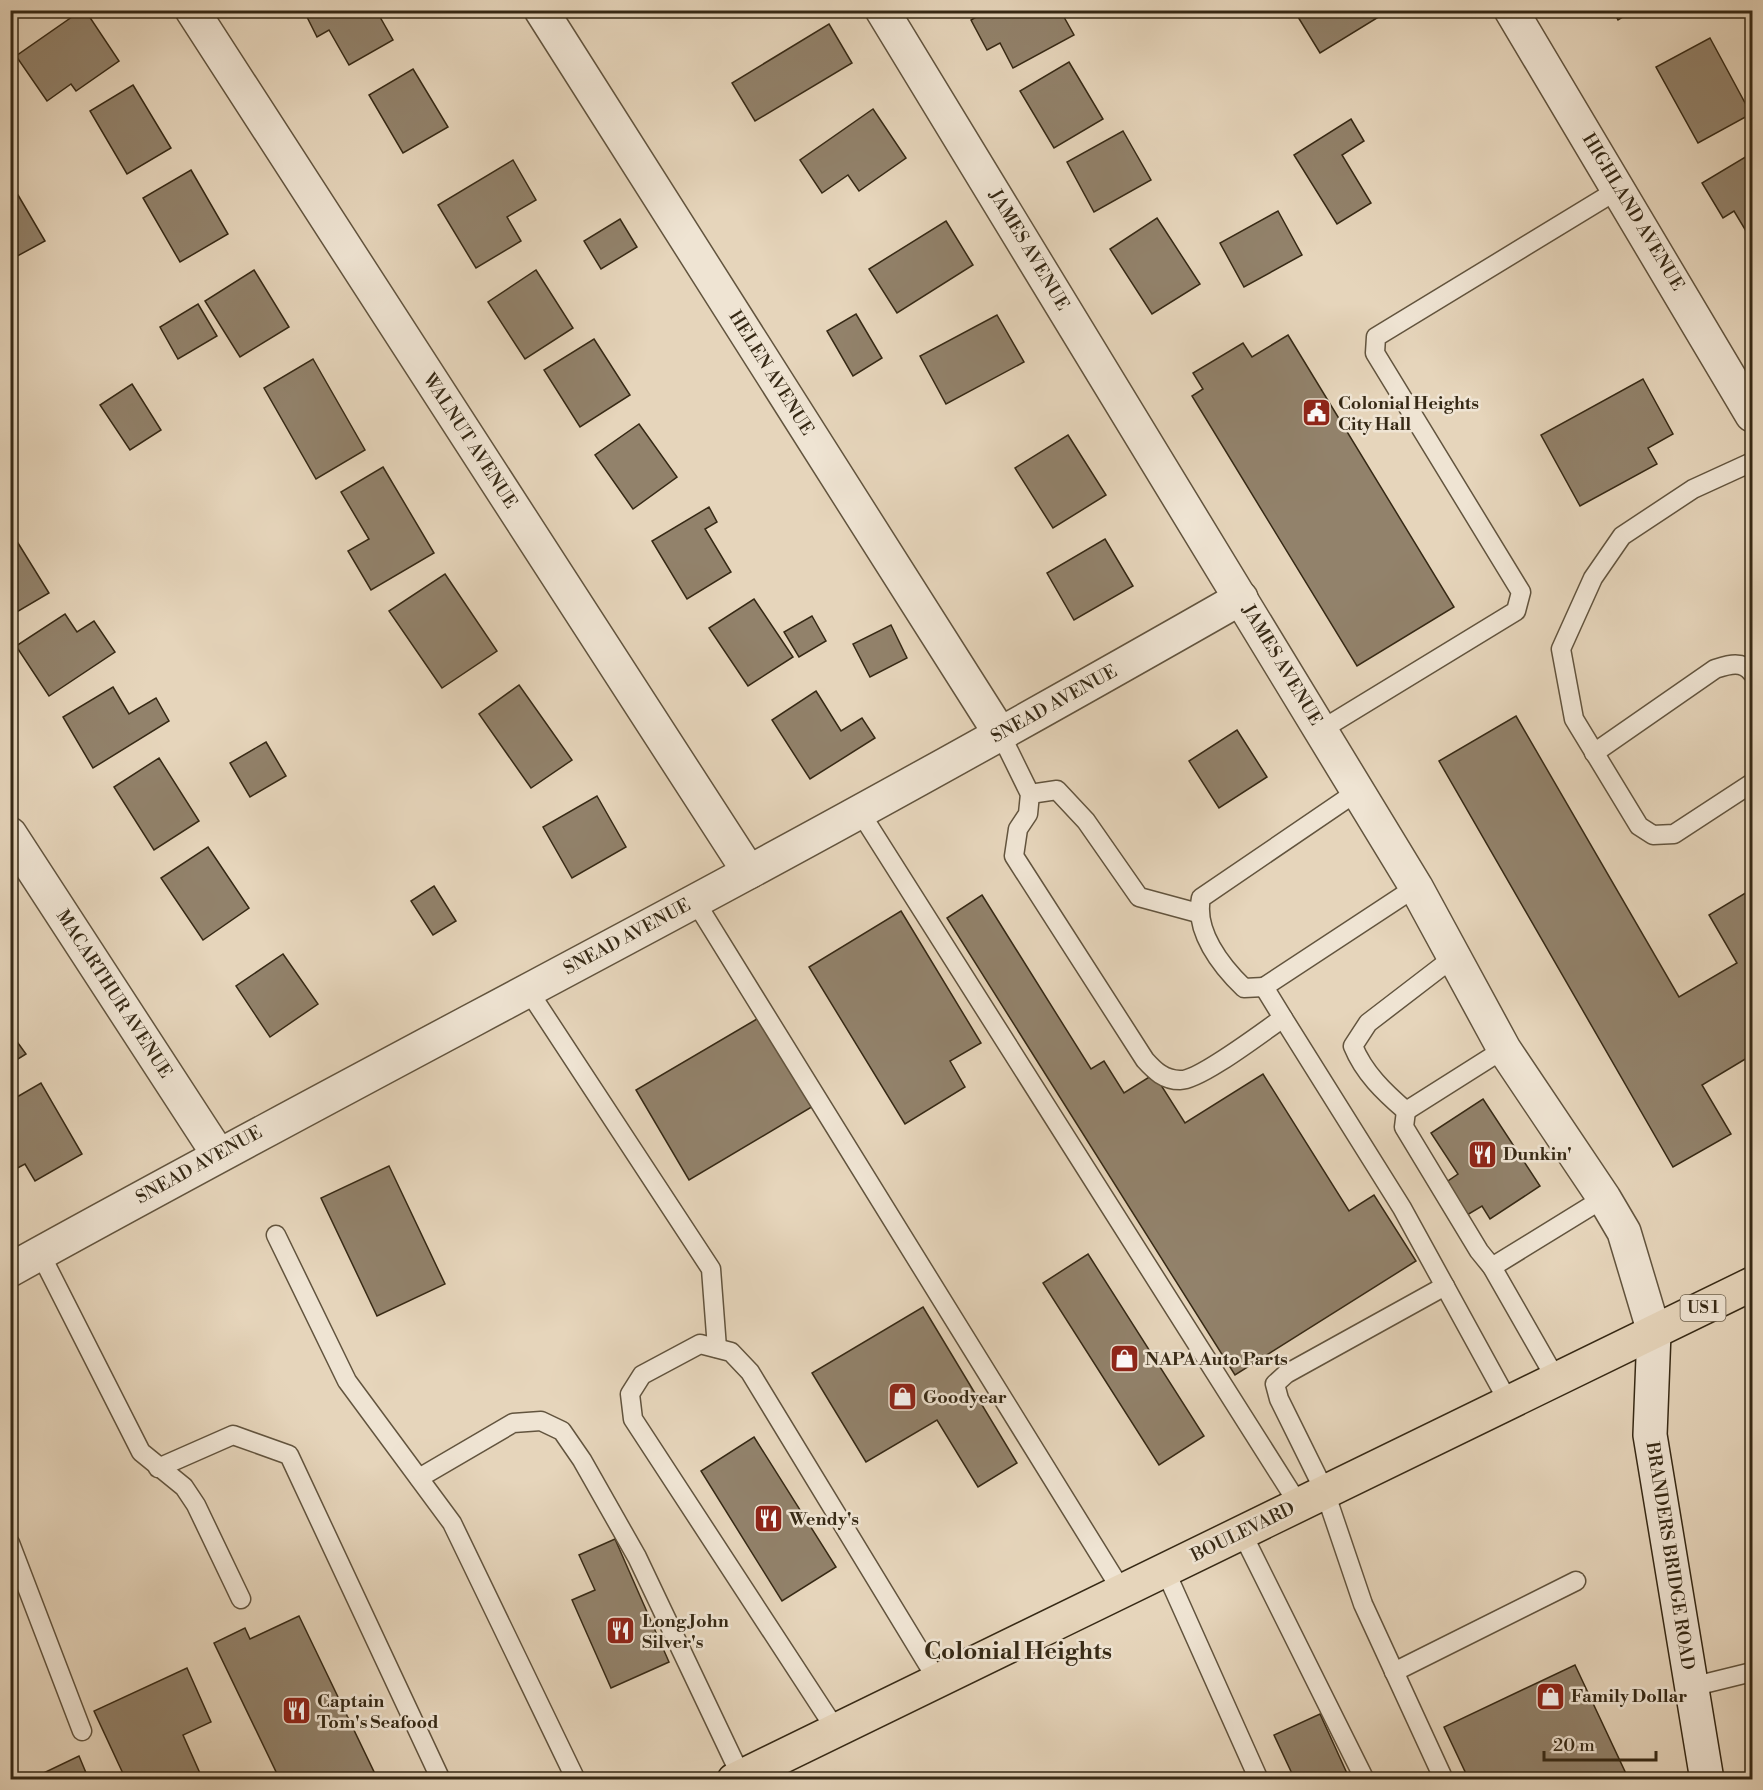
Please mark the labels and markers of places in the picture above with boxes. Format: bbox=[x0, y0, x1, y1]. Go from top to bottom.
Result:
place label: Colonial Heights City Hall bbox=[1338, 392, 1479, 436]
public building icon: Colonial Heights City Hall bbox=[1301, 397, 1333, 429]
restaurant icon: Dunkin' bbox=[1466, 1138, 1498, 1170]
place label: Dunkin' bbox=[1503, 1143, 1572, 1166]
shop icon: NAPA Auto Parts bbox=[1108, 1343, 1140, 1375]
place label: NAPA Auto Parts bbox=[1145, 1348, 1288, 1371]
shop icon: Goodyear bbox=[886, 1381, 918, 1413]
place label: Goodyear bbox=[923, 1386, 1007, 1409]
restaurant icon: Wendy's bbox=[752, 1503, 784, 1535]
place label: Wendy's bbox=[788, 1508, 859, 1531]
place label: Long John Silver's bbox=[642, 1610, 729, 1654]
restaurant icon: Long John Silver's bbox=[605, 1615, 637, 1647]
shop icon: Family Dollar bbox=[1534, 1680, 1566, 1712]
place label: Family Dollar bbox=[1571, 1685, 1687, 1708]
place label: Captain Tom's Seafood bbox=[317, 1690, 439, 1734]
restaurant icon: Captain Tom's Seafood bbox=[280, 1695, 312, 1727]

